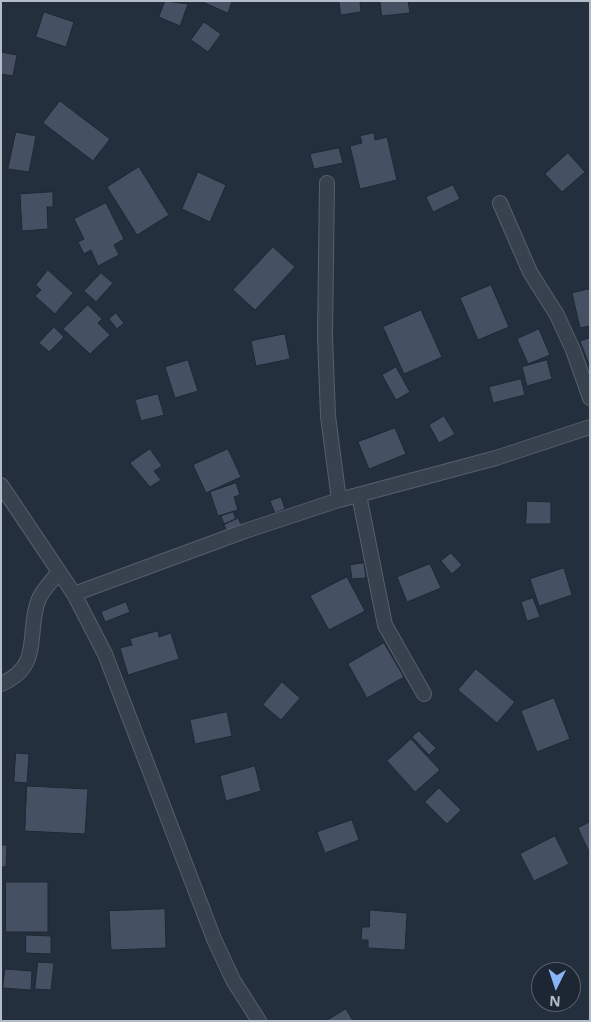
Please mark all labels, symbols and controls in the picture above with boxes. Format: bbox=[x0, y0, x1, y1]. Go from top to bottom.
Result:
north arrow bbox=[531, 962, 581, 1012]
text: N bbox=[549, 992, 561, 1011]

